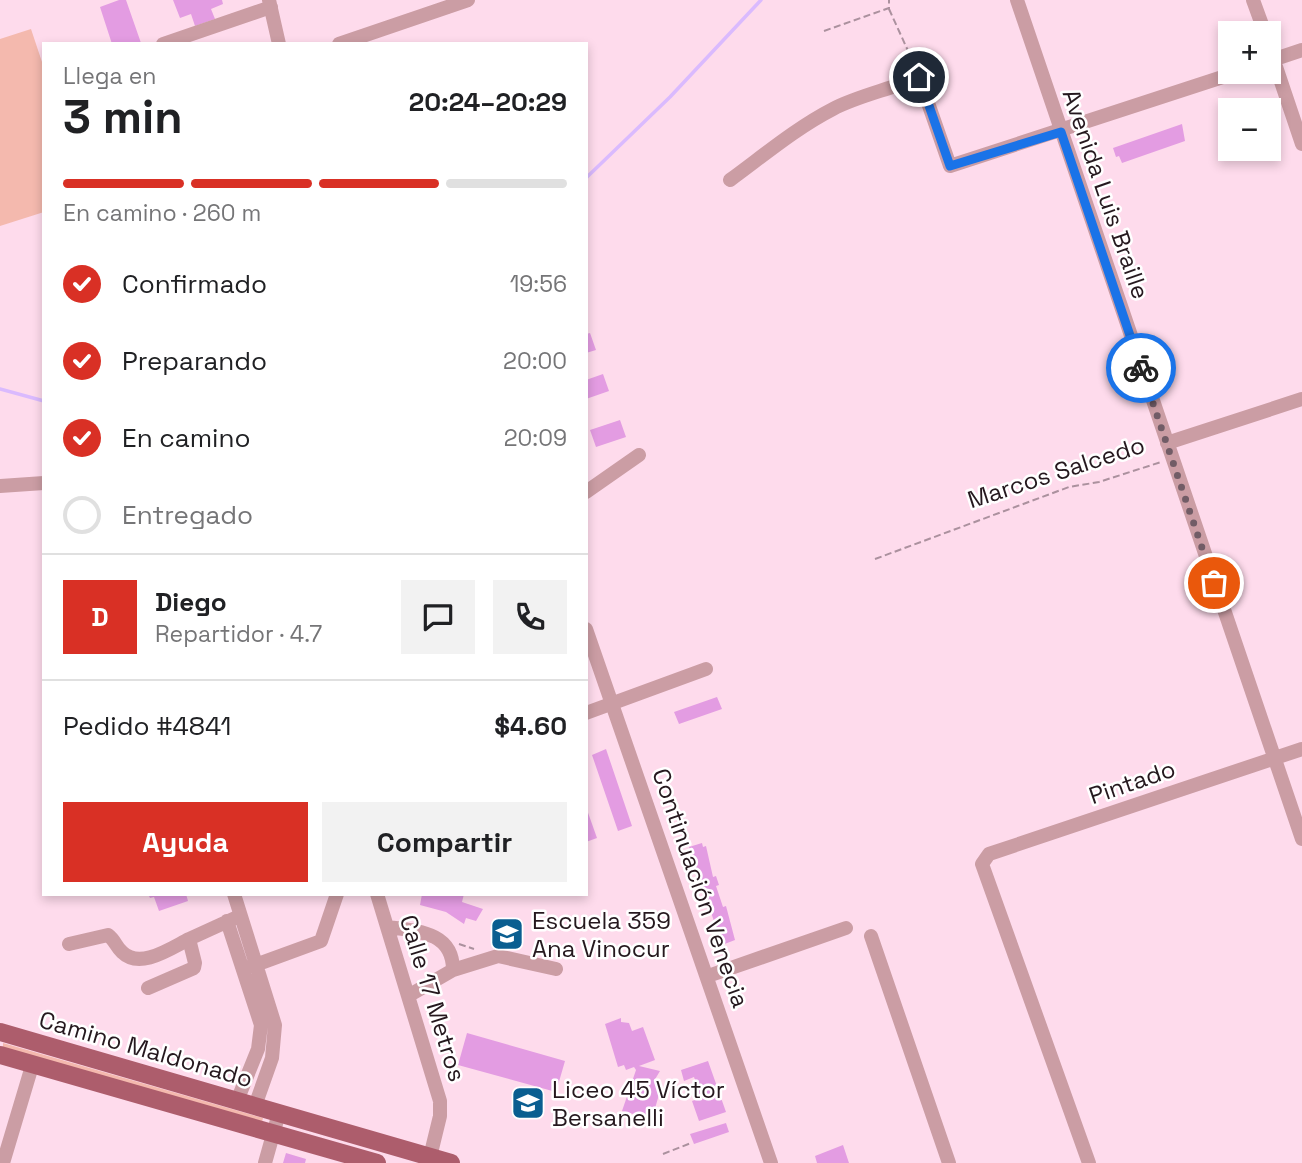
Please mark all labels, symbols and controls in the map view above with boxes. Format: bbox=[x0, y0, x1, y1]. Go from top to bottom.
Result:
map controls bbox=[1218, 21, 1281, 161]
button: + bbox=[1218, 21, 1281, 84]
pin bbox=[889, 47, 949, 107]
icon: home bbox=[900, 58, 938, 96]
text: Llega en bbox=[63, 61, 156, 91]
text: 20:24–20:29 bbox=[409, 85, 567, 119]
street label: Avenida Luis Braille bbox=[1056, 85, 1156, 303]
text: 3 min bbox=[63, 88, 183, 146]
button: − bbox=[1218, 98, 1281, 161]
text: En camino · 260 m bbox=[63, 198, 261, 228]
icon: check bbox=[63, 265, 101, 303]
text: Confirmado bbox=[122, 267, 267, 301]
text: 19:56 bbox=[510, 269, 567, 299]
courier bbox=[1106, 333, 1176, 403]
icon: check bbox=[63, 342, 101, 380]
text: Preparando bbox=[122, 344, 267, 378]
text: 20:00 bbox=[503, 346, 567, 376]
icon: bike bbox=[1122, 349, 1160, 387]
icon: check bbox=[63, 419, 101, 457]
text: En camino bbox=[122, 421, 251, 455]
text: 20:09 bbox=[504, 423, 567, 453]
street label: Marcos Salcedo bbox=[964, 429, 1148, 515]
text: Entregado bbox=[122, 498, 253, 532]
pin bbox=[1184, 553, 1244, 613]
icon: bag bbox=[1195, 564, 1233, 602]
button: chat bbox=[401, 580, 475, 654]
button: phone bbox=[493, 580, 567, 654]
text: Diego bbox=[155, 585, 227, 619]
text: D bbox=[91, 600, 109, 634]
text: Repartidor · 4.7 bbox=[155, 619, 322, 649]
text: Pedido #4841 bbox=[63, 709, 231, 743]
text: $4.60 bbox=[494, 709, 567, 743]
street label: Pintado bbox=[1085, 753, 1179, 811]
street label: Continuación Venecia bbox=[645, 764, 757, 1012]
button: Ayuda bbox=[63, 802, 308, 882]
button: Compartir bbox=[322, 802, 567, 882]
place label: Escuela 359 Ana Vinocur bbox=[532, 905, 671, 964]
street label: Calle 17 Metros bbox=[393, 911, 473, 1085]
school or university icon: Escuela 359 Ana Vinocur bbox=[488, 915, 526, 953]
street label: Camino Maldonado bbox=[36, 1004, 256, 1094]
place label: Liceo 45 Víctor Bersanelli bbox=[552, 1074, 725, 1133]
school or university icon: Liceo 45 Víctor Bersanelli bbox=[509, 1084, 547, 1122]

